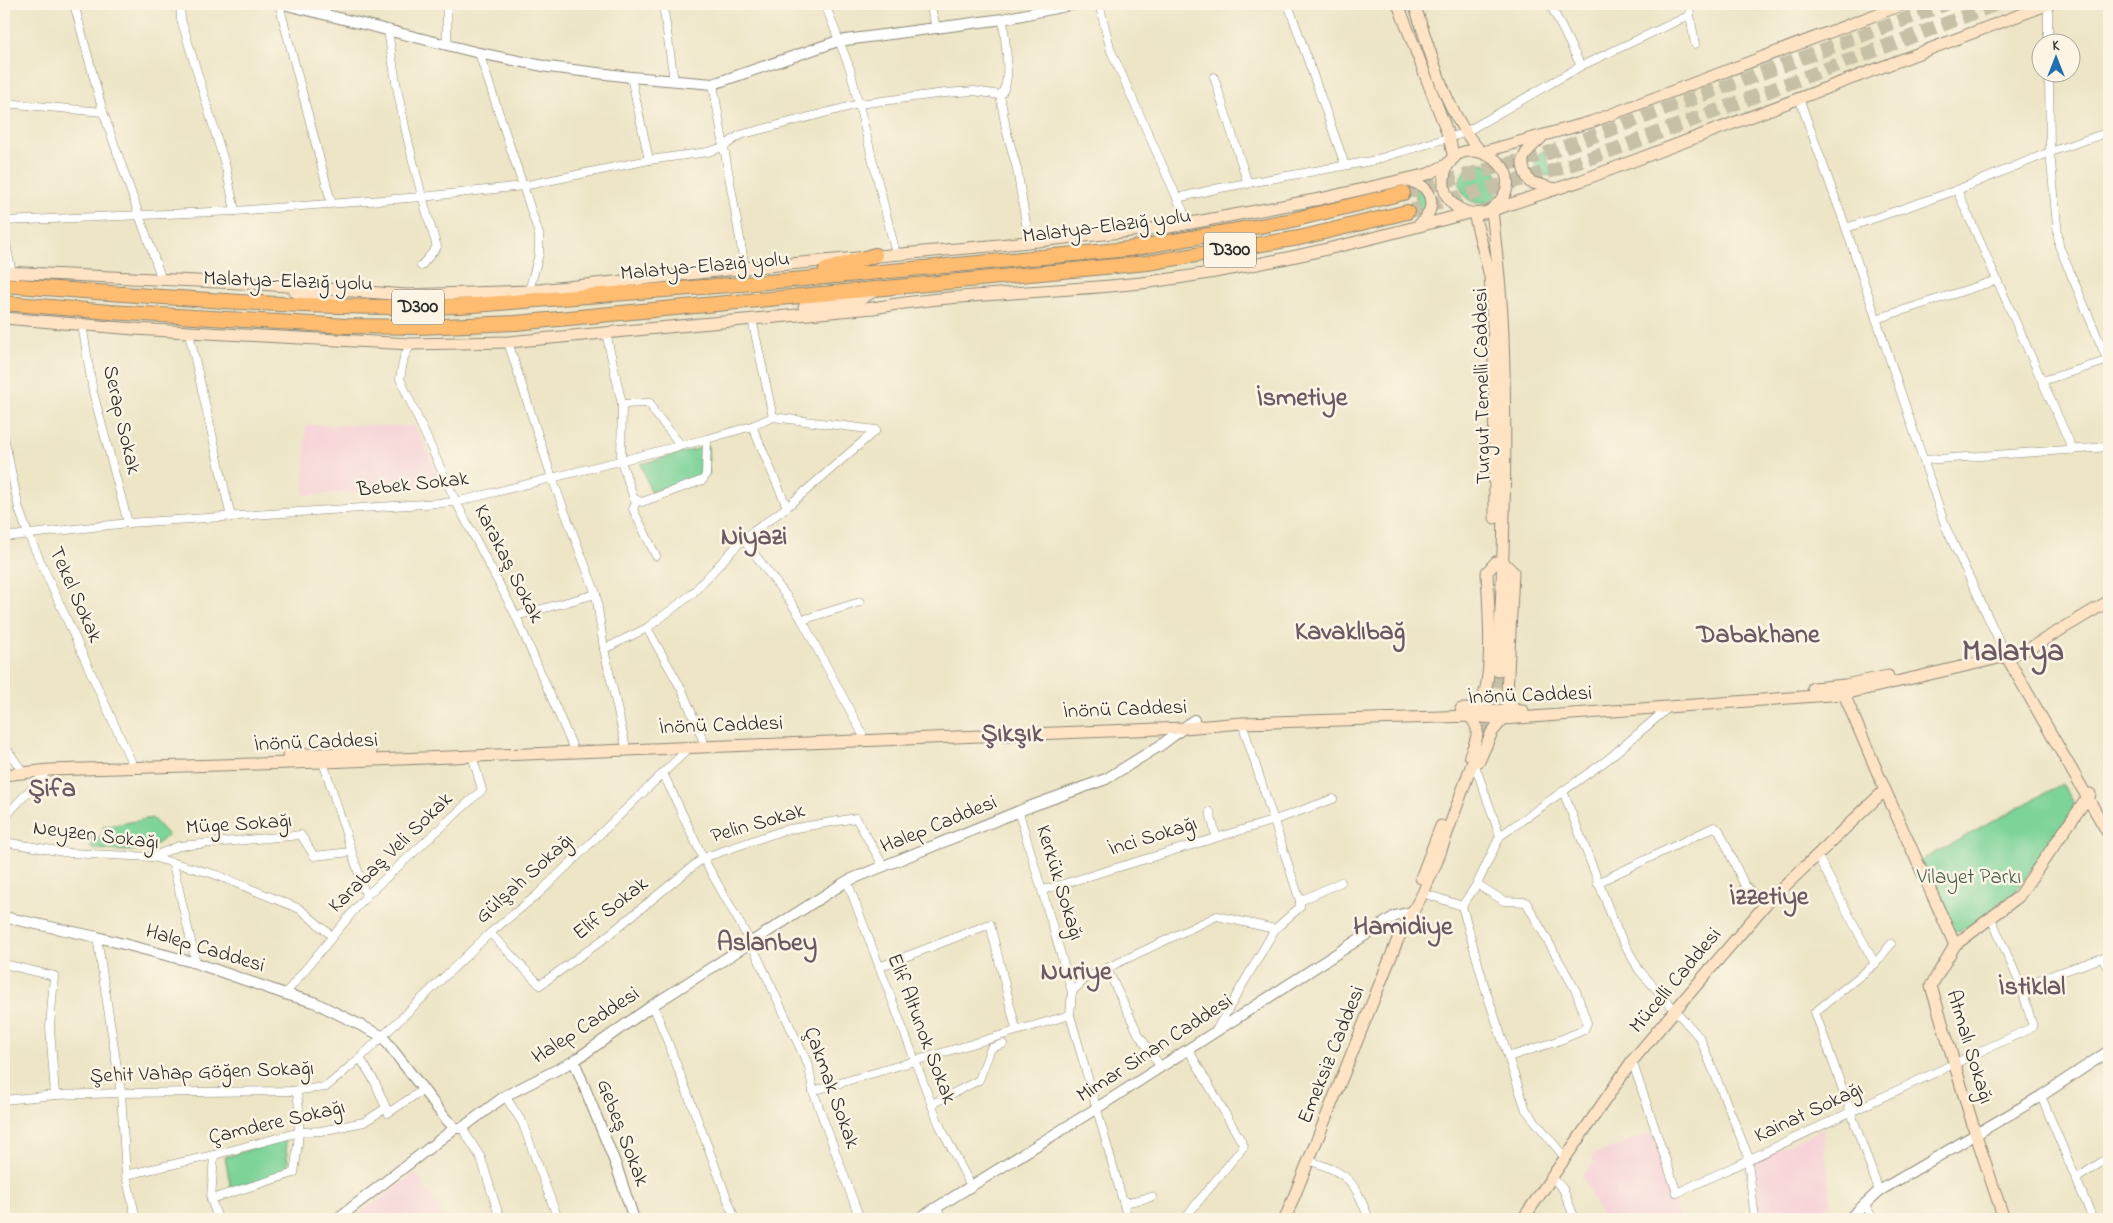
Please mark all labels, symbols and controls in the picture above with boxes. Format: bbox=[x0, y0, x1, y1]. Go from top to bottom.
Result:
north arrow bbox=[2030, 32, 2080, 82]
text: K bbox=[2053, 36, 2061, 57]
street label: Malatya-Elazığ yolu bbox=[1021, 202, 1193, 254]
road number: D300 bbox=[1204, 232, 1256, 268]
street label: Malatya-Elazığ yolu bbox=[619, 245, 791, 291]
street label: Malatya-Elazığ yolu bbox=[203, 264, 373, 302]
street label: Turgut Temelli Caddesi bbox=[1466, 287, 1502, 485]
road number: D300 bbox=[392, 290, 444, 324]
street label: Serap Sokak bbox=[94, 363, 148, 478]
district label: İsmetiye bbox=[1257, 380, 1349, 418]
street label: Bebek Sokak bbox=[355, 464, 471, 506]
street label: Karakaş Sokak bbox=[465, 500, 551, 629]
district label: Niyazi bbox=[721, 519, 787, 557]
street label: Tekel Sokak bbox=[40, 542, 110, 649]
district label: Kavaklıbağ bbox=[1295, 614, 1406, 653]
district label: Dabakhane bbox=[1695, 617, 1821, 655]
district label: Malatya bbox=[1962, 630, 2064, 675]
street label: İnönü Caddesi bbox=[1467, 679, 1593, 713]
street label: İnönü Caddesi bbox=[1062, 693, 1188, 727]
street label: İnönü Caddesi bbox=[658, 709, 784, 743]
district label: Şıkşık bbox=[981, 716, 1044, 754]
street label: İnönü Caddesi bbox=[253, 726, 379, 760]
district label: Şifa bbox=[28, 771, 76, 809]
street label: Karabaş Veli Sokak bbox=[322, 785, 461, 920]
street label: Halep Caddesi bbox=[876, 788, 1002, 862]
street label: Pelin Sokak bbox=[707, 796, 809, 852]
street label: Müge Sokağı bbox=[185, 806, 293, 846]
street label: İnci Sokağı bbox=[1105, 809, 1202, 867]
street label: Neyzen Sokağı bbox=[31, 813, 161, 861]
street label: Kerkük Sokağı bbox=[1025, 822, 1091, 945]
street label: Gülşah Sokağı bbox=[469, 827, 582, 933]
park label: Vilayet Parkı bbox=[1916, 863, 2021, 895]
street label: Elif Sokak bbox=[567, 869, 656, 948]
district label: İzzetiye bbox=[1729, 879, 1810, 917]
district label: Hamidiye bbox=[1353, 909, 1454, 947]
street label: Halep Caddesi bbox=[142, 917, 268, 981]
street label: Mücelli Caddesi bbox=[1623, 922, 1729, 1040]
district label: Aslanbey bbox=[717, 925, 817, 963]
street label: Elif Altunok Sokak bbox=[878, 949, 964, 1109]
district label: Nuriye bbox=[1040, 954, 1113, 992]
district label: İstiklal bbox=[1999, 969, 2065, 1007]
street label: Halep Caddesi bbox=[526, 980, 646, 1072]
street label: Emeksiz Caddesi bbox=[1291, 981, 1373, 1129]
street label: Atmalı Sokağı bbox=[1936, 986, 2001, 1108]
street label: Mimar Sinan Caddesi bbox=[1071, 987, 1239, 1111]
street label: Çakmak Sokak bbox=[795, 1023, 867, 1154]
street label: Şehit Vahap Göğen Sokağı bbox=[89, 1054, 315, 1094]
street label: Gebeş Sokak bbox=[588, 1075, 656, 1192]
street label: Kainat Sokağı bbox=[1750, 1075, 1869, 1153]
street label: Çamdere Sokağı bbox=[206, 1093, 349, 1155]

